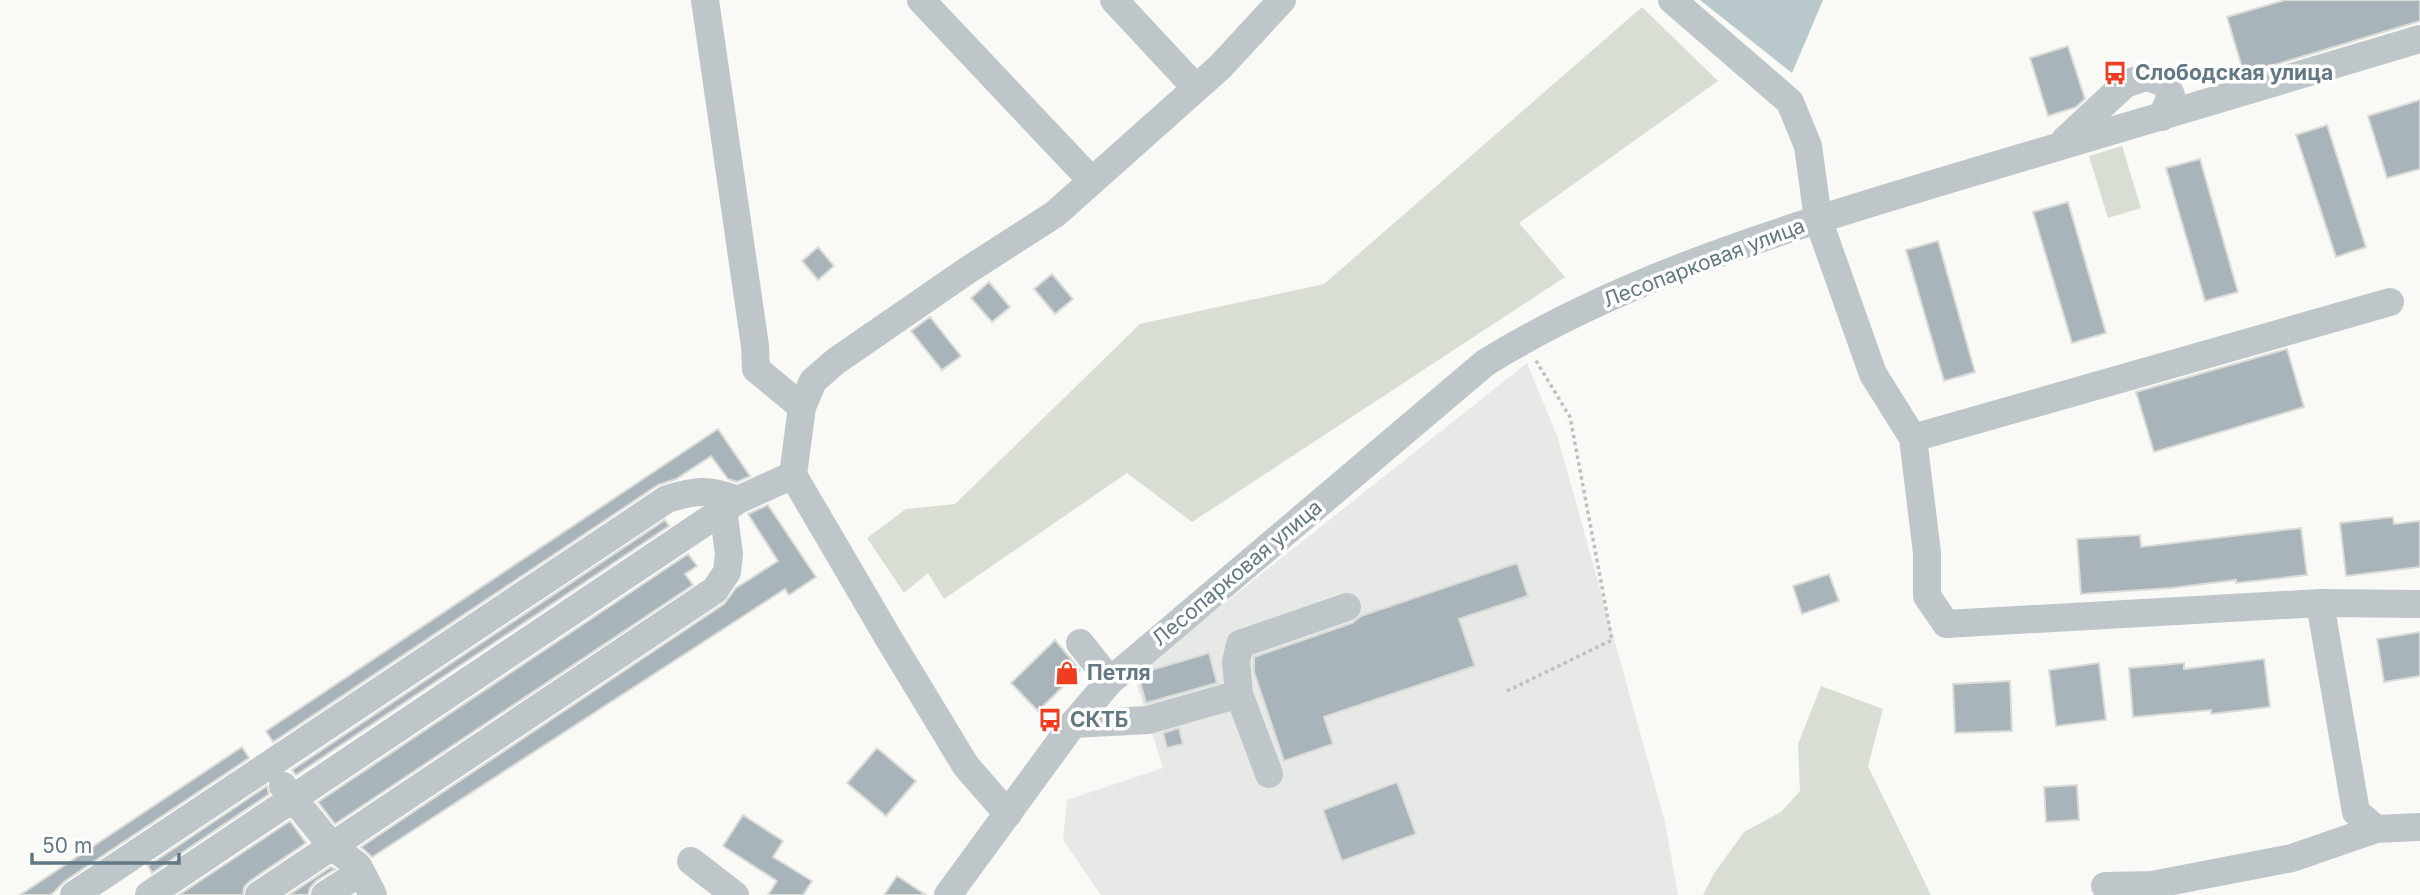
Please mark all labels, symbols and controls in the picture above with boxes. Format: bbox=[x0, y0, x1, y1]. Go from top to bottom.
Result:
bus stop icon: Слободская улица bbox=[2101, 59, 2129, 87]
place label: Слободская улица bbox=[2135, 60, 2333, 85]
street label: Лесопарковая улица bbox=[1599, 213, 1808, 313]
street label: Лесопарковая улица bbox=[1147, 494, 1327, 651]
shop icon: Петля bbox=[1053, 659, 1081, 687]
place label: Петля bbox=[1087, 660, 1151, 685]
bus stop icon: СКТБ bbox=[1036, 706, 1064, 734]
place label: СКТБ bbox=[1070, 707, 1128, 732]
scale bar bbox=[32, 822, 178, 866]
text: 50 m bbox=[42, 833, 92, 858]

